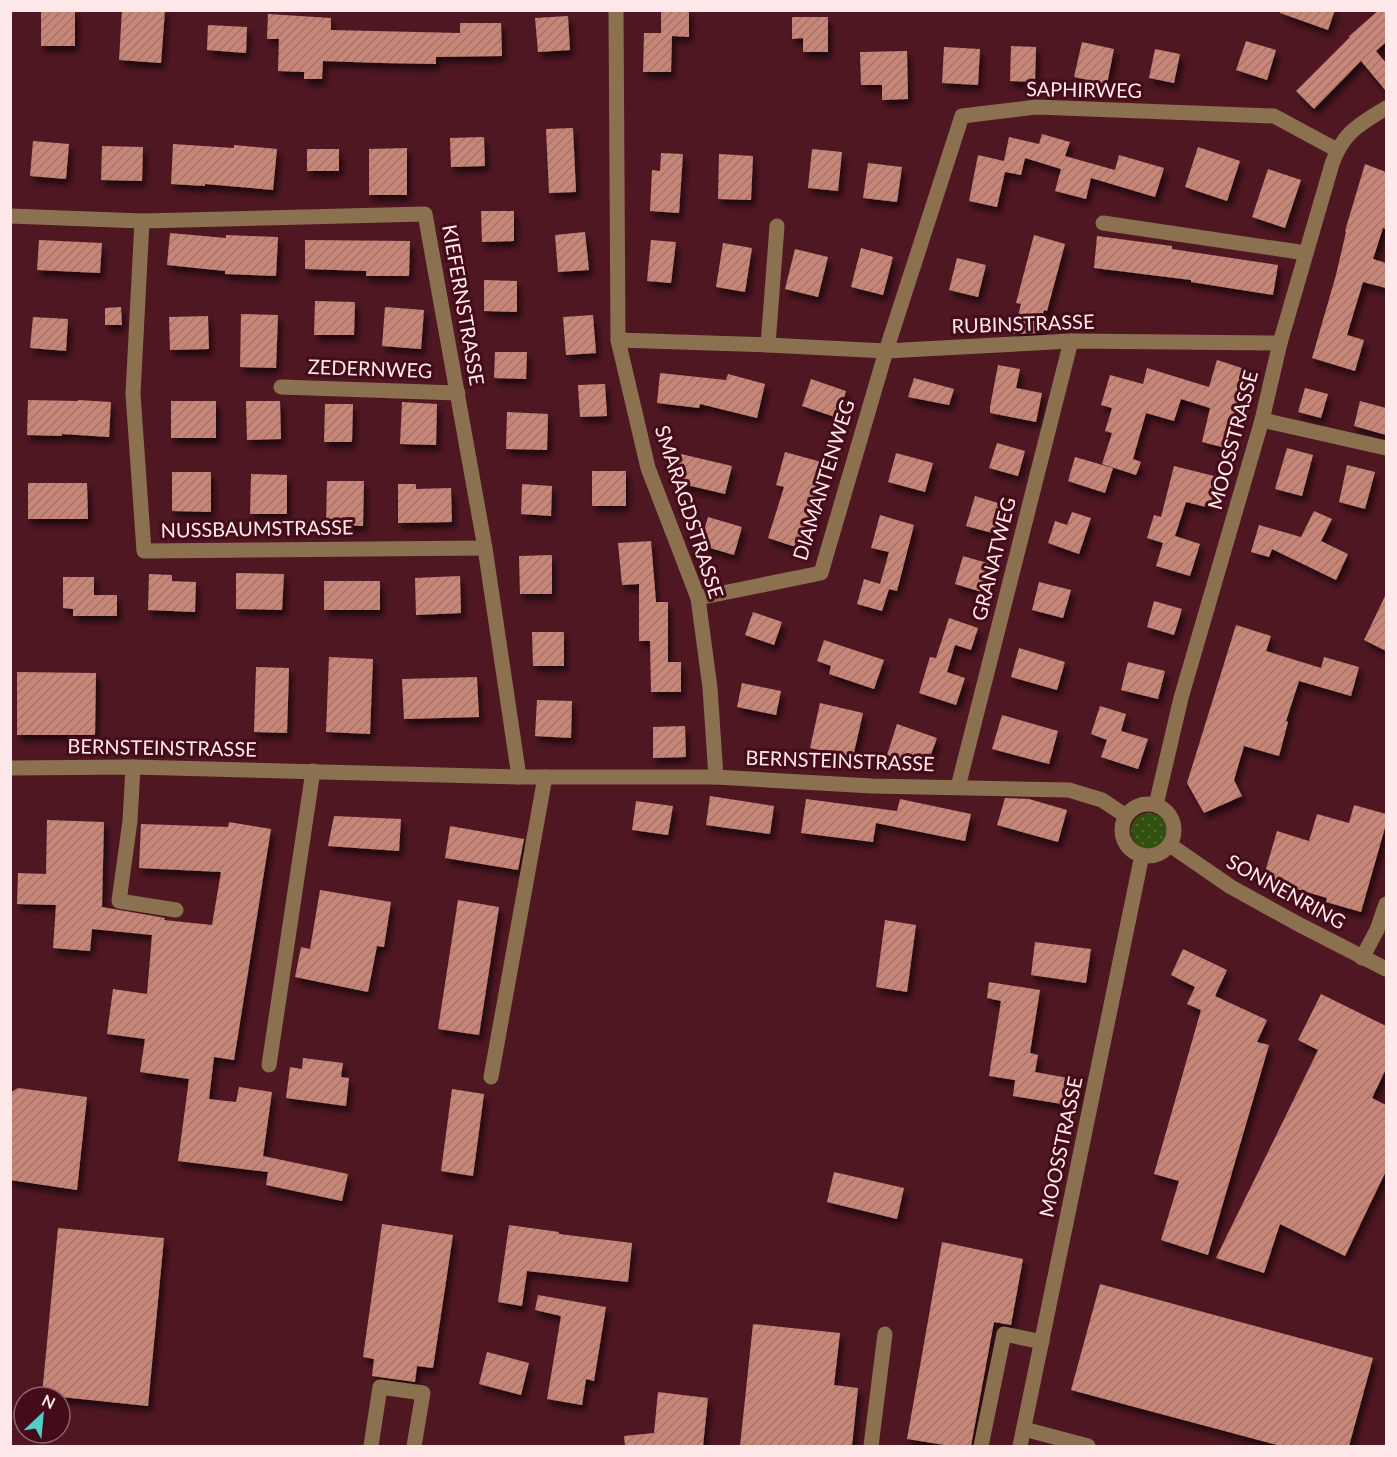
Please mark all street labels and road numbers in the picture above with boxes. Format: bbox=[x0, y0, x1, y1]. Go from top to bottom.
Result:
street label: SAPHIRWEG bbox=[1026, 76, 1142, 102]
street label: KIEFERNSTRASSE bbox=[438, 222, 490, 387]
street label: RUBINSTRASSE bbox=[951, 309, 1095, 337]
street label: ZEDERNWEG bbox=[307, 354, 433, 382]
street label: MOOSSTRASSE bbox=[1202, 367, 1262, 512]
street label: DIAMANTENWEG bbox=[787, 396, 859, 563]
street label: SMARAGDSTRASSE bbox=[651, 422, 729, 601]
street label: GRANATWEG bbox=[966, 495, 1020, 623]
street label: NUSSBAUMSTRASSE bbox=[160, 514, 354, 542]
street label: BERNSTEINSTRASSE bbox=[67, 733, 257, 761]
street label: BERNSTEINSTRASSE bbox=[745, 745, 935, 775]
street label: SONNENRING bbox=[1223, 849, 1350, 934]
street label: MOOSSTRASSE bbox=[1033, 1074, 1087, 1219]

